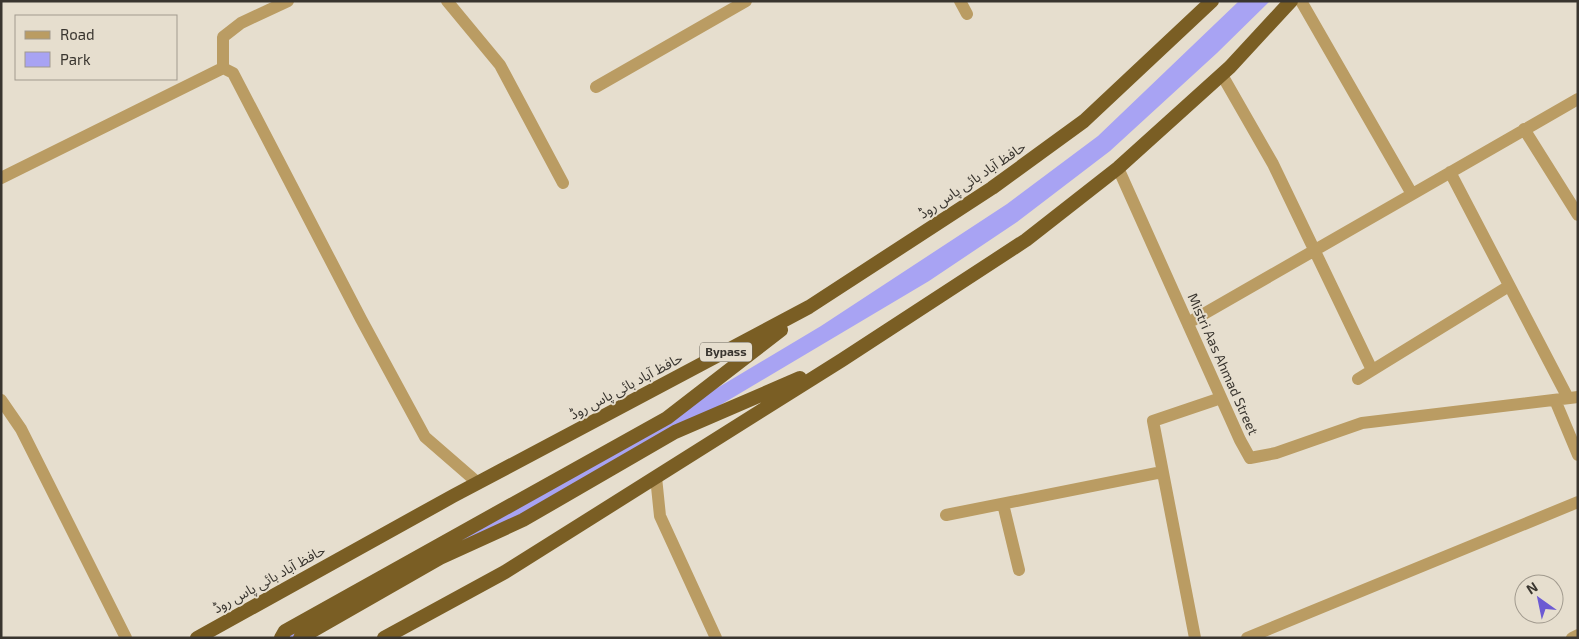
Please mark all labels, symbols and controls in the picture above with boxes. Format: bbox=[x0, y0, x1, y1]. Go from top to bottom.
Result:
legend bbox=[15, 15, 178, 80]
text: Road bbox=[60, 25, 95, 43]
text: Park bbox=[60, 50, 91, 68]
street label: حافظ آباد بائی پاس روڈ bbox=[915, 137, 1030, 224]
street label: Mistri Aas Ahmad Street bbox=[1185, 290, 1262, 437]
road number: Bypass bbox=[700, 342, 752, 362]
street label: حافظ آباد بائی پاس روڈ bbox=[566, 349, 686, 424]
street label: حافظ آباد بائی پاس روڈ bbox=[210, 541, 329, 618]
north arrow bbox=[1514, 574, 1564, 624]
text: N bbox=[1523, 578, 1541, 598]

